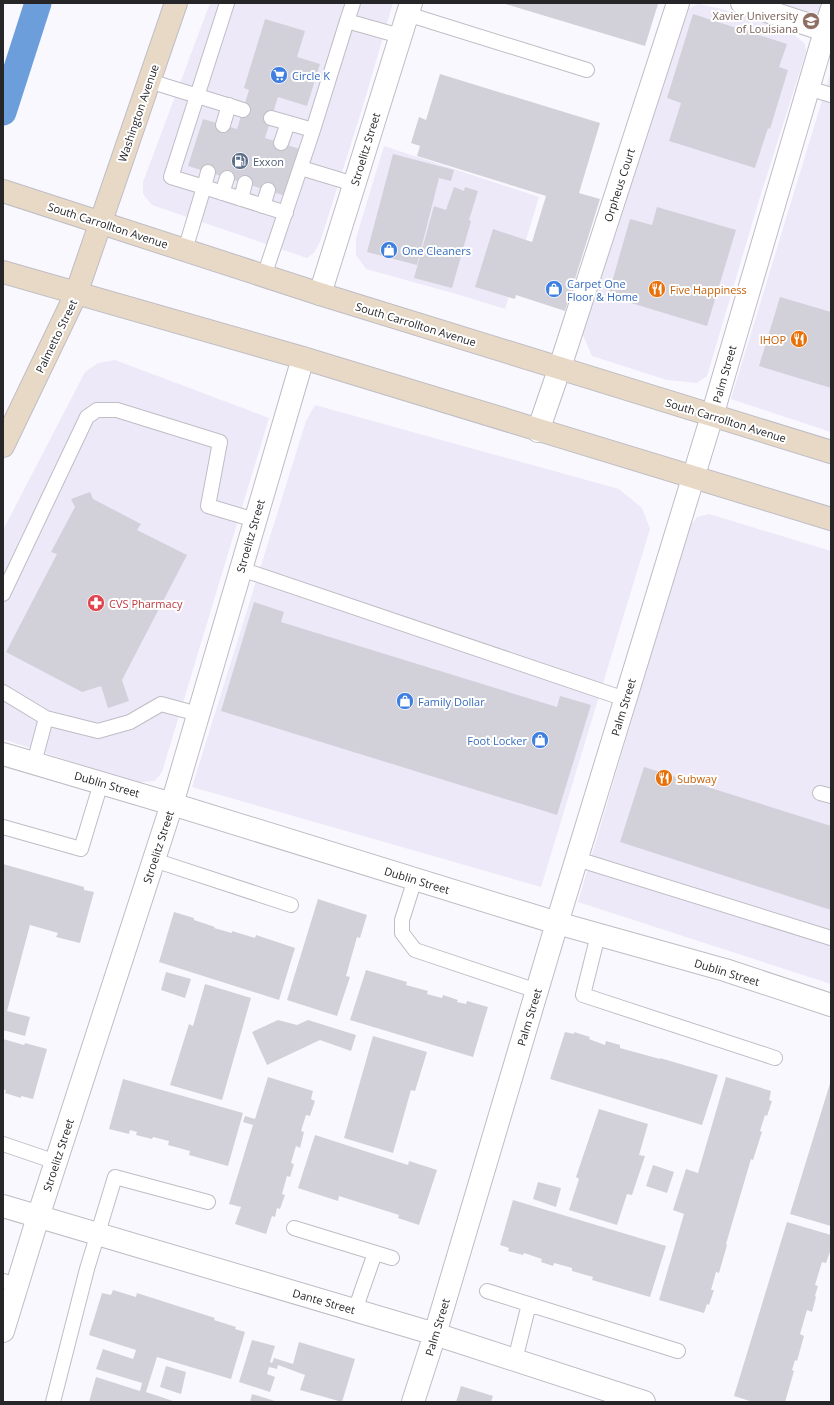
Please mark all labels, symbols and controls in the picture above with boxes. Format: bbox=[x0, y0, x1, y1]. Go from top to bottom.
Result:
place label: Xavier University of Louisiana bbox=[713, 8, 798, 36]
school or university icon: Xavier University of Louisiana bbox=[801, 11, 821, 31]
street label: Washington Avenue bbox=[114, 62, 162, 164]
supermarket icon: Circle K bbox=[269, 65, 289, 85]
place label: Circle K bbox=[292, 68, 330, 83]
street label: Stroelitz Street bbox=[347, 111, 383, 187]
street label: Orpheus Court bbox=[600, 146, 638, 224]
fuel station icon: Exxon bbox=[230, 151, 250, 171]
place label: Exxon bbox=[253, 154, 284, 169]
street label: South Carrollton Avenue bbox=[46, 198, 170, 252]
shop icon: One Cleaners bbox=[379, 240, 399, 260]
place label: One Cleaners bbox=[402, 243, 471, 258]
place label: Carpet One Floor & Home bbox=[567, 276, 638, 304]
shop icon: Carpet One Floor & Home bbox=[544, 279, 564, 299]
restaurant icon: Five Happiness bbox=[647, 279, 667, 299]
place label: Five Happiness bbox=[670, 282, 747, 297]
street label: Palmetto Street bbox=[32, 297, 80, 375]
street label: South Carrollton Avenue bbox=[354, 298, 478, 350]
restaurant icon: IHOP bbox=[789, 329, 809, 349]
place label: IHOP bbox=[760, 332, 786, 347]
street label: Palm Street bbox=[709, 343, 739, 405]
street label: South Carrollton Avenue bbox=[664, 394, 788, 446]
street label: Stroelitz Street bbox=[232, 498, 268, 574]
pharmacy icon: CVS Pharmacy bbox=[86, 593, 106, 613]
place label: CVS Pharmacy bbox=[109, 596, 183, 611]
street label: Palm Street bbox=[607, 676, 639, 738]
shop icon: Family Dollar bbox=[395, 691, 415, 711]
place label: Family Dollar bbox=[418, 694, 485, 709]
shop icon: Foot Locker bbox=[530, 730, 550, 750]
place label: Foot Locker bbox=[467, 733, 527, 748]
street label: Dublin Street bbox=[73, 768, 142, 801]
restaurant icon: Subway bbox=[654, 768, 674, 788]
place label: Subway bbox=[677, 771, 717, 786]
street label: Stroelitz Street bbox=[139, 809, 177, 885]
street label: Dublin Street bbox=[383, 863, 451, 897]
street label: Dublin Street bbox=[693, 955, 761, 989]
street label: Palm Street bbox=[513, 986, 545, 1048]
street label: Stroelitz Street bbox=[39, 1117, 77, 1193]
street label: Dante Street bbox=[291, 1285, 357, 1317]
street label: Palm Street bbox=[421, 1296, 453, 1358]

